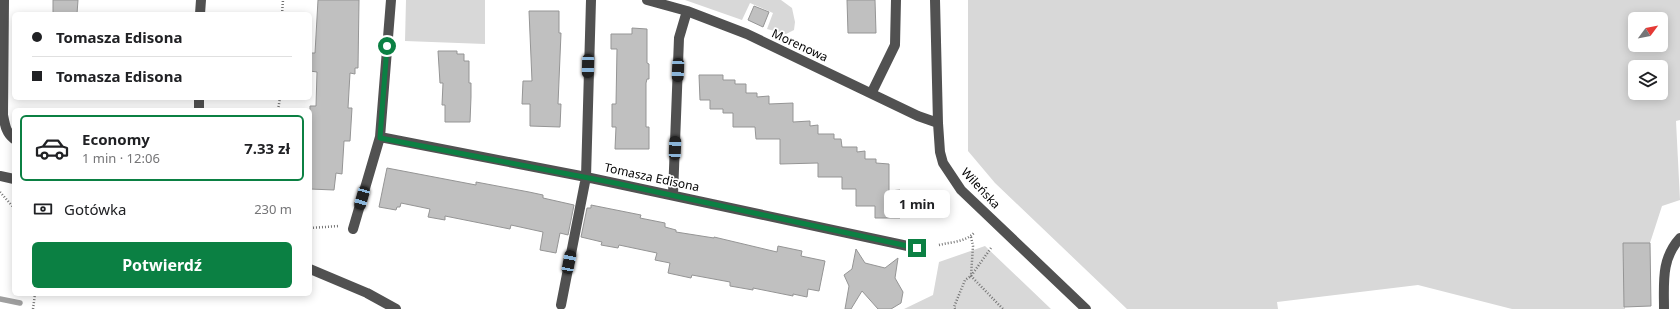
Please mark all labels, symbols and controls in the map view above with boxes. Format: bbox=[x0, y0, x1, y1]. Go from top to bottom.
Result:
north arrow bbox=[1628, 12, 1668, 52]
map controls bbox=[1628, 12, 1668, 100]
street label: Morenowa bbox=[769, 25, 831, 65]
text: Tomasza Edisona bbox=[56, 27, 182, 47]
route start bbox=[378, 37, 396, 55]
car bbox=[582, 54, 594, 78]
car bbox=[672, 58, 684, 82]
button: layers bbox=[1628, 60, 1668, 100]
text: Tomasza Edisona bbox=[56, 66, 182, 86]
text: Economy bbox=[82, 129, 150, 149]
icon: car bbox=[34, 130, 70, 166]
car bbox=[669, 136, 681, 160]
text: 7.33 zł bbox=[244, 138, 290, 158]
text: 1 min · 12:06 bbox=[82, 149, 160, 167]
street label: Tomasza Edisona bbox=[603, 159, 701, 195]
street label: Wileńska bbox=[958, 164, 1004, 212]
car bbox=[353, 185, 371, 211]
callout: 1 min bbox=[884, 190, 950, 218]
text: 1 min bbox=[899, 195, 935, 213]
icon: cash bbox=[32, 198, 54, 220]
text: Gotówka bbox=[64, 199, 126, 219]
text: 230 m bbox=[254, 200, 292, 218]
route end bbox=[908, 239, 926, 257]
button: Potwierdź bbox=[32, 242, 292, 288]
car bbox=[561, 249, 577, 275]

